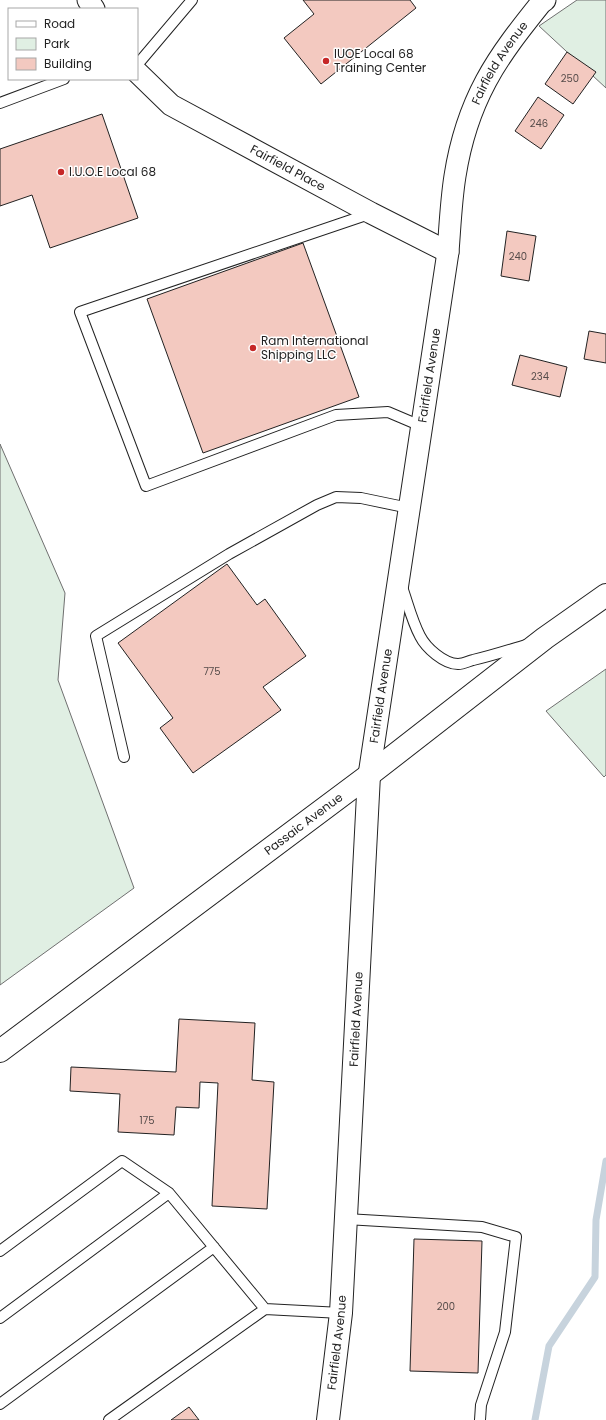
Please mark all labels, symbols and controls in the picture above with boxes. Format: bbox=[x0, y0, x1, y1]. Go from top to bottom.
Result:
legend bbox=[8, 8, 138, 80]
text: Road bbox=[44, 15, 75, 32]
street label: Fairfield Avenue bbox=[467, 17, 531, 107]
text: Park bbox=[44, 35, 71, 52]
place label: IUOE Local 68 Training Center bbox=[334, 45, 427, 76]
text: Building bbox=[44, 55, 92, 72]
marker: IUOE Local 68 Training Center bbox=[321, 56, 331, 66]
house number: 250 bbox=[561, 71, 579, 86]
house number: 246 bbox=[530, 116, 548, 131]
street label: Fairfield Place bbox=[247, 140, 329, 195]
place label: I.U.O.E Local 68 bbox=[69, 163, 156, 180]
marker: I.U.O.E Local 68 bbox=[56, 167, 66, 177]
house number: 240 bbox=[509, 249, 527, 264]
street label: Fairfield Avenue bbox=[413, 327, 444, 424]
place label: Ram International Shipping LLC bbox=[261, 332, 368, 363]
marker: Ram International Shipping LLC bbox=[248, 343, 258, 353]
house number: 234 bbox=[531, 369, 549, 384]
street label: Fairfield Avenue bbox=[365, 647, 396, 744]
house number: 775 bbox=[203, 664, 221, 679]
street label: Passaic Avenue bbox=[260, 789, 346, 859]
street label: Fairfield Avenue bbox=[345, 971, 367, 1067]
house number: 175 bbox=[140, 1113, 154, 1128]
street label: Fairfield Avenue bbox=[323, 1295, 350, 1391]
house number: 200 bbox=[437, 1299, 455, 1314]

